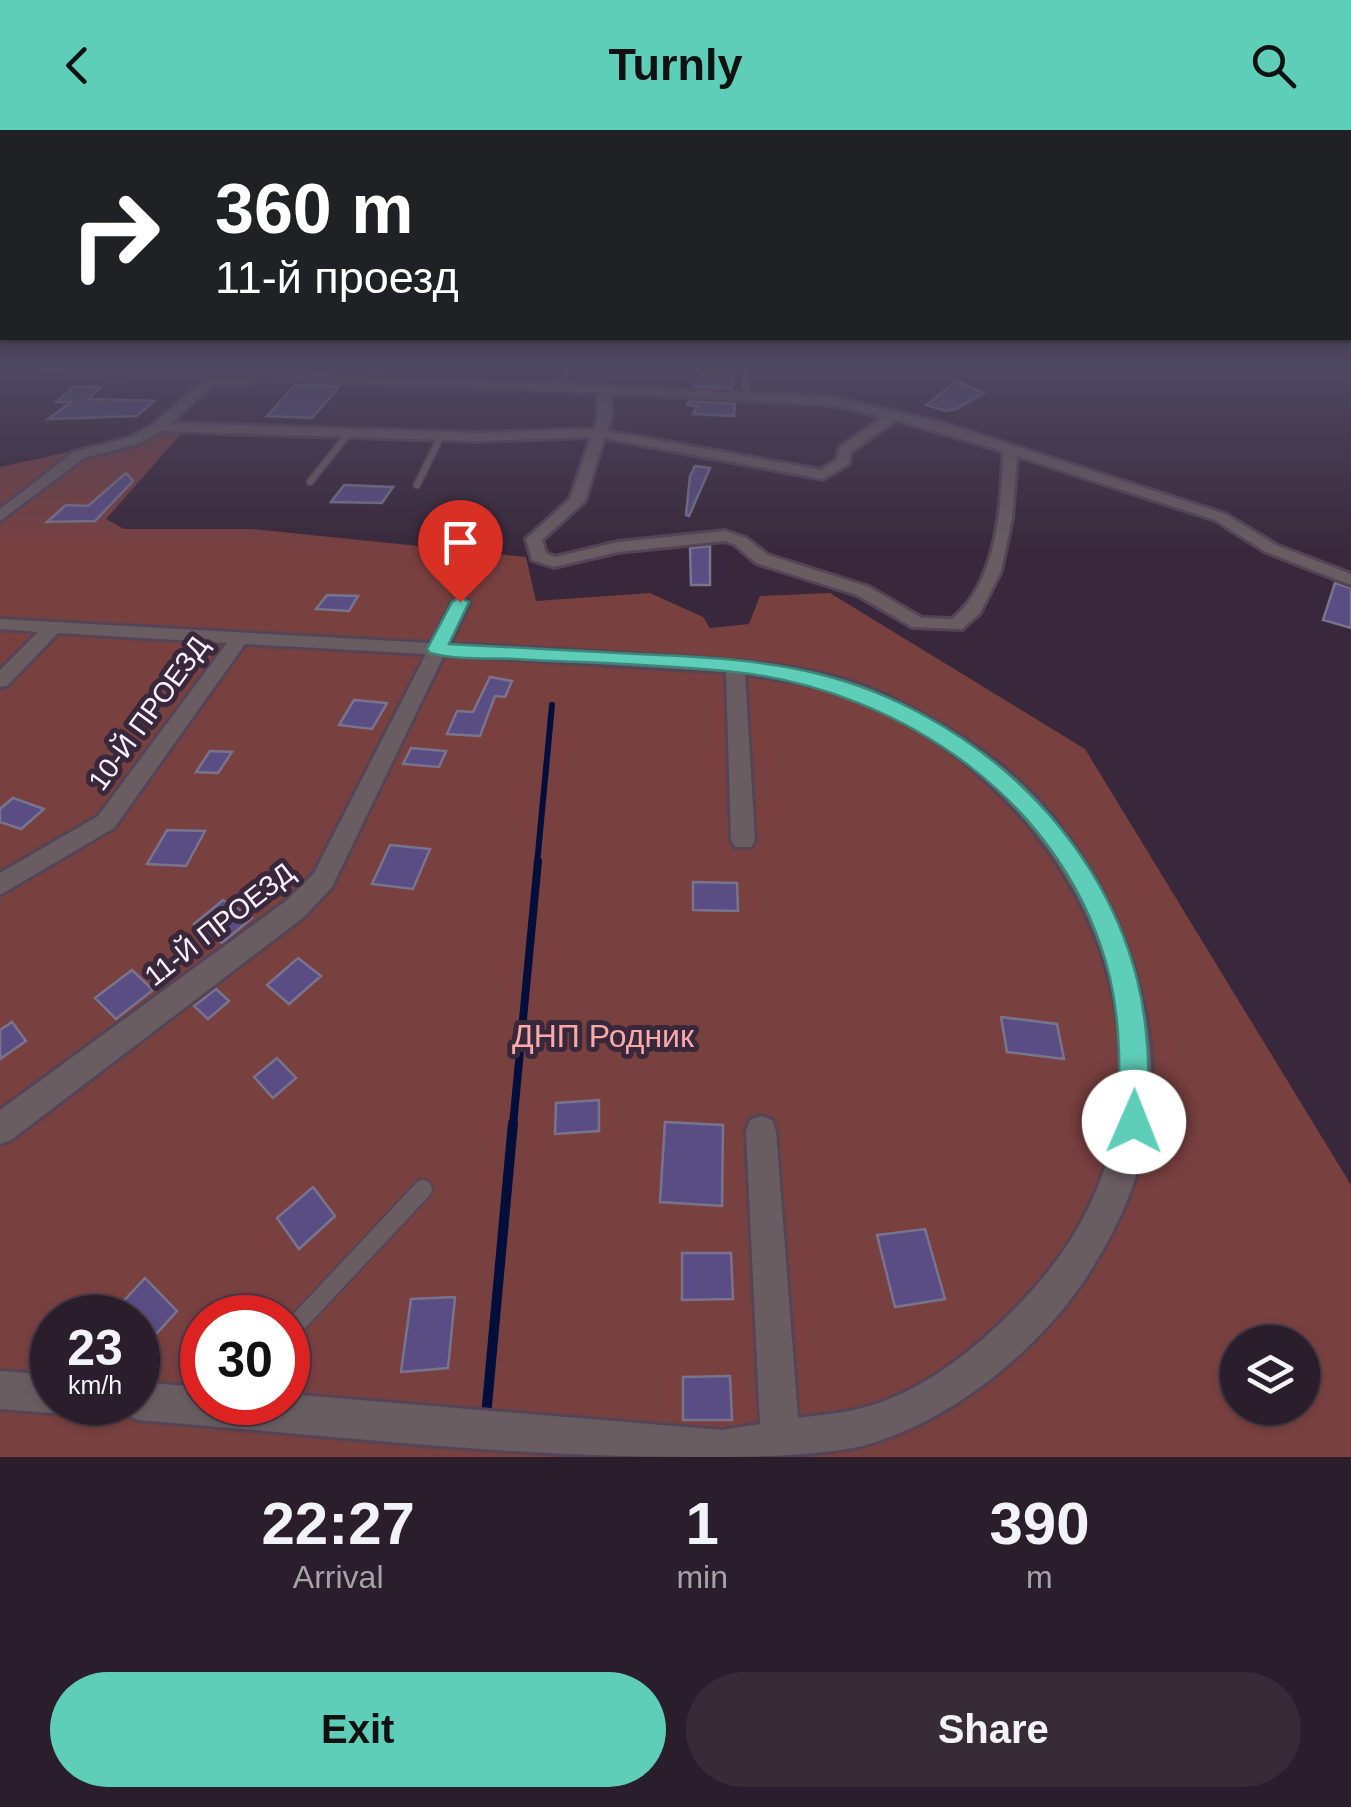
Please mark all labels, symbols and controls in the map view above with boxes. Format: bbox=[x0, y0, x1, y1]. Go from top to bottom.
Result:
icon: back bbox=[50, 38, 105, 93]
icon: search bbox=[1246, 38, 1301, 93]
text: Turnly bbox=[608, 39, 743, 90]
icon: right bbox=[50, 170, 180, 300]
text: 360 m bbox=[215, 170, 413, 248]
text: 11-й проезд bbox=[215, 252, 459, 303]
pin bbox=[418, 500, 503, 603]
icon: arrive bbox=[433, 515, 488, 570]
street label: 10-Й ПРОЕЗД bbox=[82, 630, 215, 796]
street label: 11-Й ПРОЕЗД bbox=[139, 857, 300, 992]
park label: ДНП Родник bbox=[512, 1018, 695, 1054]
position arrow bbox=[1082, 1070, 1186, 1174]
speed limit sign: 30 bbox=[180, 1295, 310, 1425]
text: 23 bbox=[67, 1320, 123, 1376]
map controls bbox=[1220, 1325, 1320, 1425]
button: layers bbox=[1220, 1325, 1320, 1425]
text: km/h bbox=[68, 1371, 122, 1399]
text: 22:27 bbox=[261, 1490, 415, 1557]
text: 1 bbox=[685, 1490, 719, 1557]
text: 390 bbox=[989, 1490, 1090, 1557]
text: Arrival bbox=[293, 1559, 384, 1595]
text: min bbox=[676, 1559, 728, 1595]
text: m bbox=[1026, 1559, 1053, 1595]
button: Exit bbox=[50, 1672, 666, 1787]
button: Share bbox=[686, 1672, 1301, 1787]

